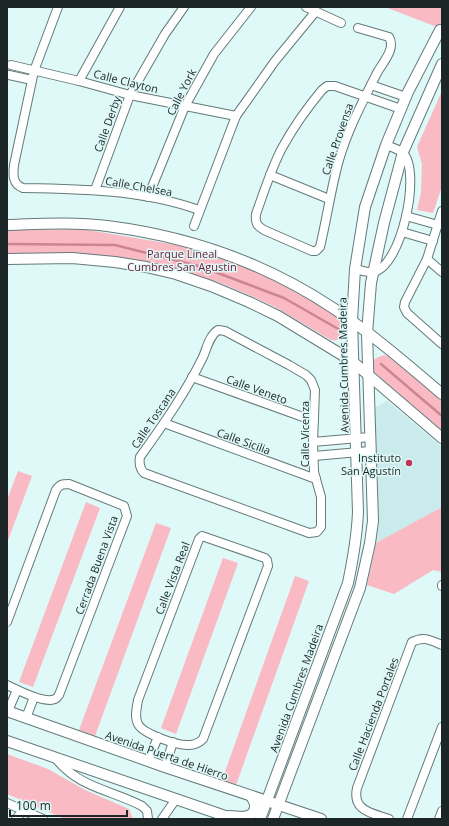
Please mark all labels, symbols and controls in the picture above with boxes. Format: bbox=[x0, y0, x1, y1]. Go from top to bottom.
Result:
street label: Calle Clayton bbox=[92, 66, 160, 96]
street label: Calle York bbox=[163, 66, 199, 118]
street label: Calle Derby bbox=[90, 93, 124, 154]
street label: Calle Provensa bbox=[318, 101, 356, 177]
street label: Calle Chelsea bbox=[104, 173, 174, 199]
park label: Parque Lineal Cumbres San Agustin bbox=[127, 246, 237, 274]
street label: Avenida Cumbres Madeira bbox=[334, 297, 352, 433]
street label: Calle Veneto bbox=[224, 371, 290, 407]
street label: Calle Toscana bbox=[127, 385, 179, 451]
street label: Calle Vicenza bbox=[297, 401, 312, 467]
street label: Calle Sicilia bbox=[215, 424, 273, 458]
place label: Instituto San Agustín bbox=[341, 450, 401, 478]
marker: Instituto San Agustín bbox=[404, 458, 414, 468]
street label: Cerrada Buena Vista bbox=[71, 513, 121, 617]
street label: Calle Vista Real bbox=[151, 539, 193, 617]
street label: Avenida Cumbres Madeira bbox=[266, 622, 326, 754]
street label: Calle Hacienda Portales bbox=[344, 655, 402, 773]
street label: Avenida Puerta de Hierro bbox=[103, 727, 231, 783]
scale bar bbox=[10, 792, 127, 818]
text: 100 m bbox=[16, 797, 51, 814]

